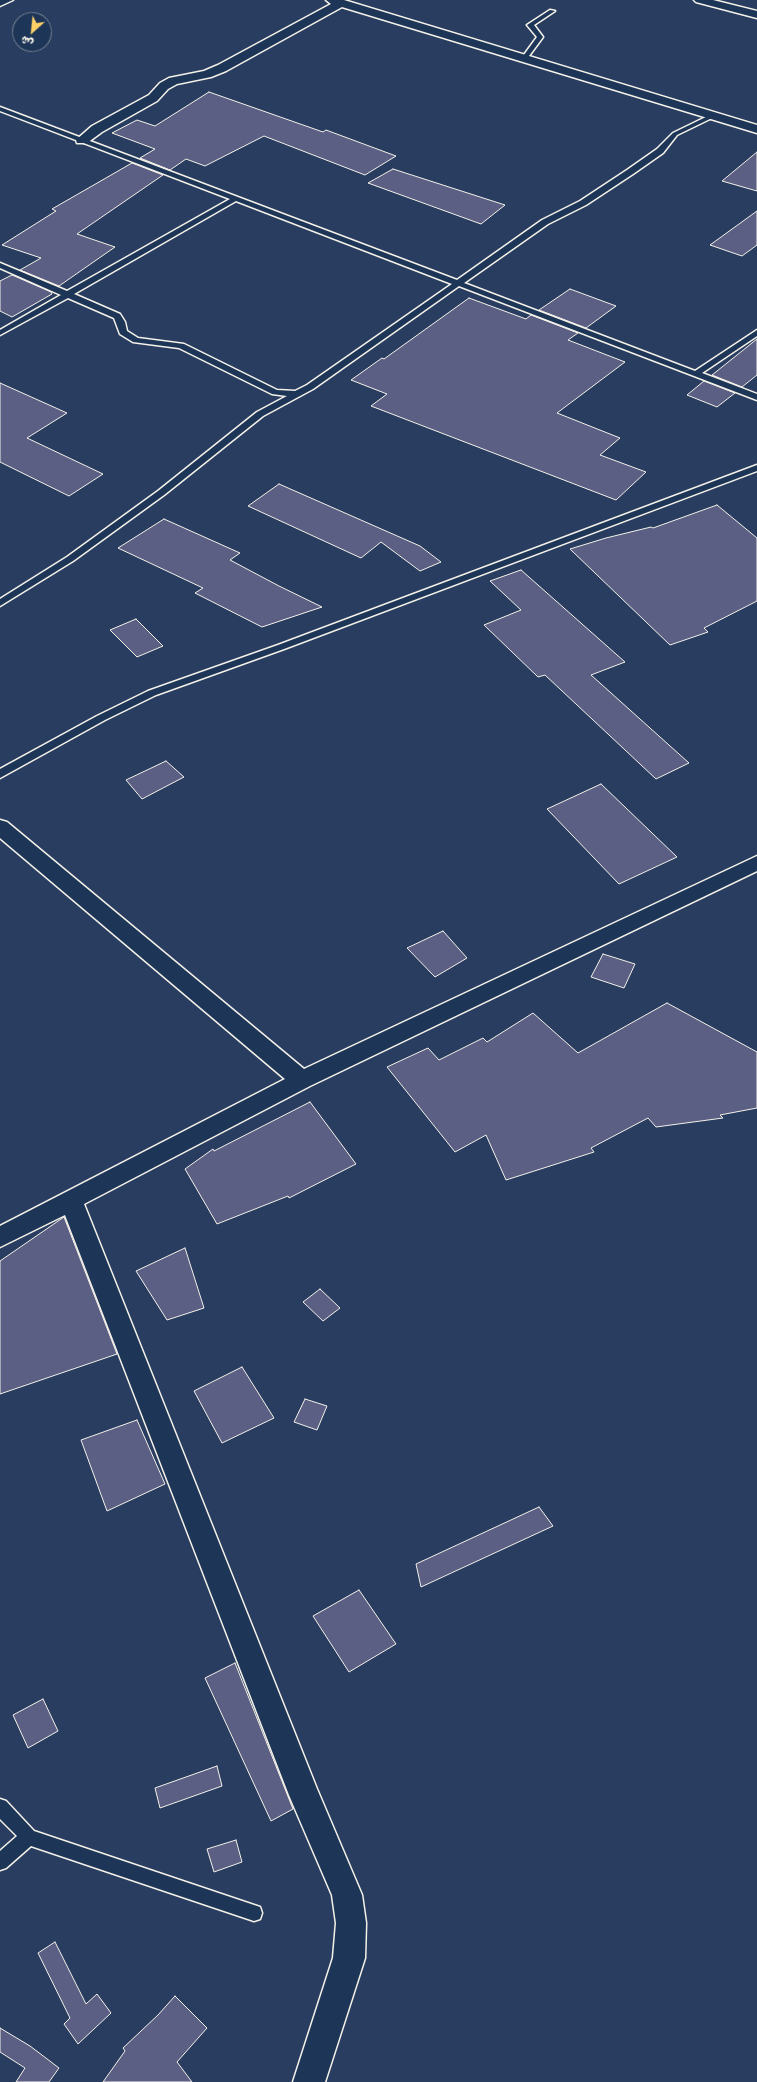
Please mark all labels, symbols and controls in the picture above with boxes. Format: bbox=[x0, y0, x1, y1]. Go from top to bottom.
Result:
north arrow bbox=[12, 12, 52, 52]
text: ش bbox=[18, 32, 36, 53]

